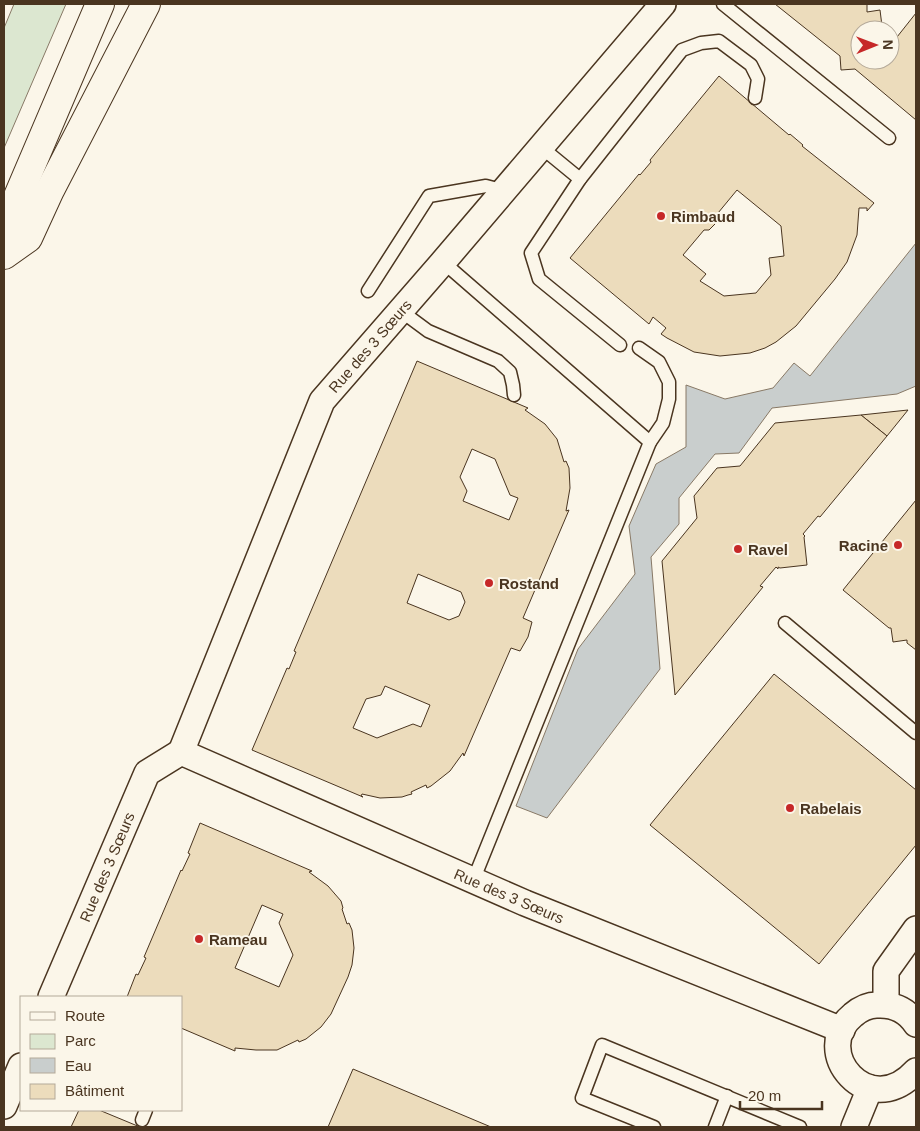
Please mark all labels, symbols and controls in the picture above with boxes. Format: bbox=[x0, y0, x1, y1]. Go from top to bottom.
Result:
north arrow bbox=[850, 20, 900, 70]
text: N bbox=[880, 40, 896, 50]
place label: Rimbaud bbox=[671, 208, 735, 225]
marker: Rimbaud bbox=[655, 210, 667, 222]
street label: Rue des 3 Sœurs bbox=[325, 296, 415, 396]
place label: Racine bbox=[839, 537, 888, 554]
marker: Racine bbox=[892, 539, 904, 551]
place label: Ravel bbox=[748, 541, 788, 558]
marker: Ravel bbox=[732, 543, 744, 555]
place label: Rostand bbox=[499, 575, 559, 592]
marker: Rostand bbox=[483, 577, 495, 589]
place label: Rabelais bbox=[800, 800, 862, 817]
marker: Rabelais bbox=[784, 802, 796, 814]
street label: Rue des 3 Sœurs bbox=[76, 810, 138, 924]
street label: Rue des 3 Sœurs bbox=[452, 865, 566, 927]
place label: Rameau bbox=[209, 931, 267, 948]
marker: Rameau bbox=[193, 933, 205, 945]
legend bbox=[20, 996, 182, 1111]
text: Route bbox=[65, 1007, 105, 1024]
text: Parc bbox=[65, 1032, 96, 1049]
text: Eau bbox=[65, 1057, 92, 1074]
scale bar bbox=[740, 1078, 822, 1110]
text: Bâtiment bbox=[65, 1082, 125, 1099]
text: 20 m bbox=[748, 1087, 781, 1104]

